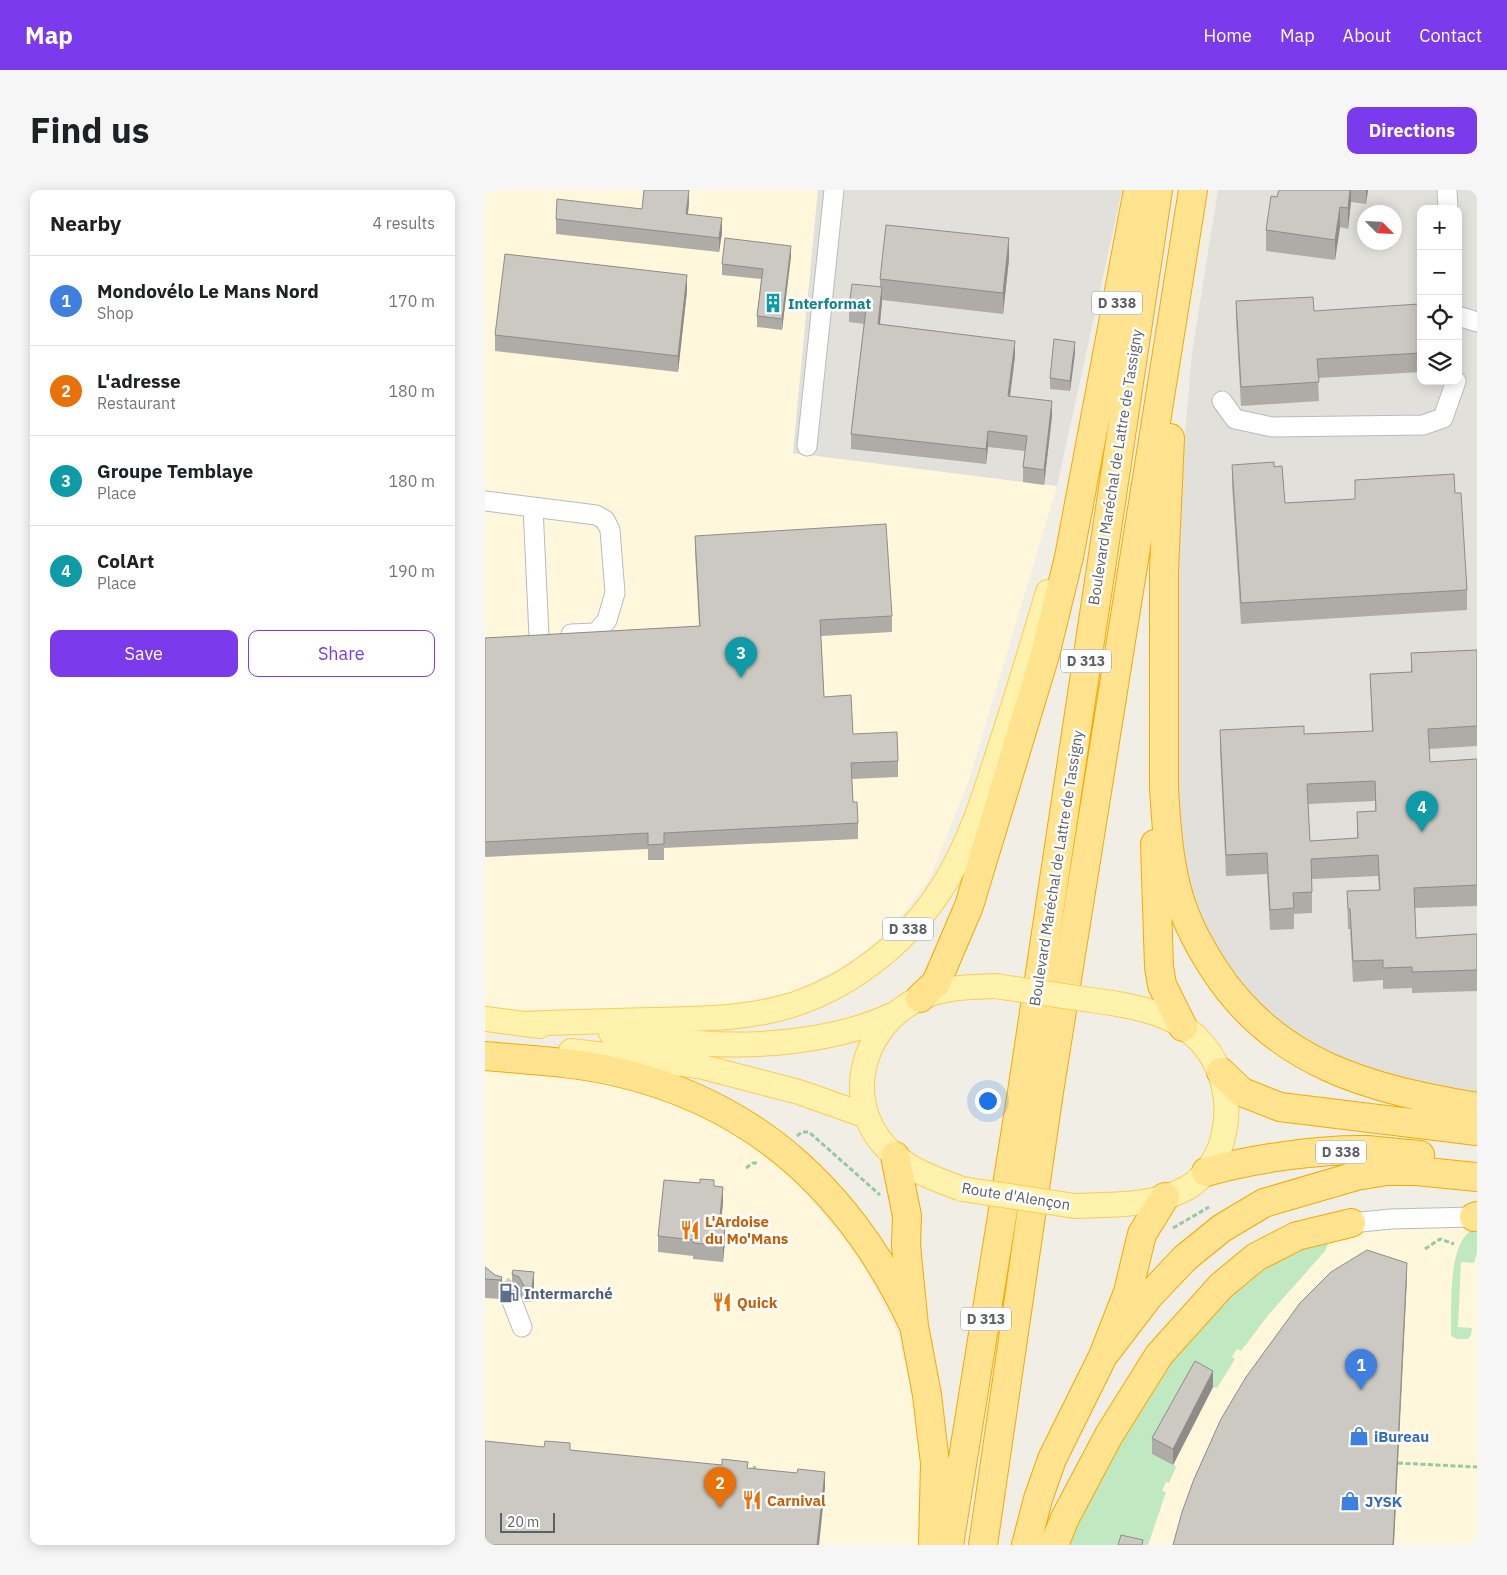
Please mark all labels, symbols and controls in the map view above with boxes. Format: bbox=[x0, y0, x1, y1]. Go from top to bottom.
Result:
text: Map bbox=[25, 19, 73, 51]
text: Home bbox=[1204, 24, 1252, 47]
text: Map bbox=[1280, 24, 1315, 47]
text: About bbox=[1343, 24, 1391, 47]
text: Contact bbox=[1419, 24, 1482, 47]
text: Find us bbox=[30, 107, 149, 153]
button: Directions bbox=[1347, 107, 1477, 154]
north arrow bbox=[1357, 205, 1402, 250]
map controls bbox=[1417, 205, 1462, 385]
button: + bbox=[1417, 205, 1462, 250]
text: Nearby bbox=[50, 209, 121, 237]
text: 4 results bbox=[372, 213, 435, 233]
button: − bbox=[1417, 250, 1462, 295]
text: Mondovélo Le Mans Nord bbox=[97, 279, 319, 303]
text: 1 bbox=[61, 291, 71, 311]
text: 170 m bbox=[388, 291, 435, 311]
building icon: Interformat bbox=[762, 292, 784, 314]
road number: D 338 bbox=[1092, 292, 1142, 315]
place label: Interformat bbox=[788, 294, 871, 313]
button: locate bbox=[1417, 295, 1462, 340]
text: Shop bbox=[97, 303, 134, 323]
street label: Boulevard Maréchal de Lattre de Tassigny bbox=[1084, 327, 1146, 606]
button: layers bbox=[1417, 340, 1462, 385]
text: L'adresse bbox=[97, 369, 181, 393]
text: 2 bbox=[61, 381, 71, 401]
text: 180 m bbox=[388, 381, 435, 401]
text: Restaurant bbox=[97, 393, 176, 413]
text: Groupe Temblaye bbox=[97, 459, 253, 483]
text: 3 bbox=[61, 471, 71, 491]
text: 180 m bbox=[388, 471, 435, 491]
text: Place bbox=[97, 483, 136, 503]
text: ColArt bbox=[97, 549, 154, 573]
text: 4 bbox=[61, 561, 71, 581]
text: 190 m bbox=[388, 561, 435, 581]
text: Place bbox=[97, 573, 136, 593]
button: Save bbox=[50, 630, 238, 677]
button: Share bbox=[248, 630, 435, 677]
pin: 3 bbox=[725, 637, 757, 678]
road number: D 313 bbox=[1061, 650, 1111, 672]
street label: Boulevard Maréchal de Lattre de Tassigny bbox=[1025, 728, 1087, 1007]
pin: 4 bbox=[1406, 791, 1438, 832]
road number: D 338 bbox=[883, 918, 933, 941]
your location bbox=[975, 1088, 1001, 1114]
road number: D 338 bbox=[1316, 1140, 1366, 1164]
street label: Route d'Alençon bbox=[960, 1178, 1072, 1214]
place label: L'Ardoise du Mo'Mans bbox=[705, 1212, 789, 1248]
restaurant icon: L'Ardoise du Mo'Mans bbox=[679, 1219, 701, 1241]
fuel station icon: Intermarché bbox=[498, 1282, 520, 1304]
place label: Intermarché bbox=[524, 1284, 613, 1303]
restaurant icon: Quick bbox=[711, 1291, 733, 1313]
place label: Quick bbox=[737, 1293, 778, 1312]
road number: D 313 bbox=[961, 1308, 1011, 1330]
pin: 1 bbox=[1345, 1349, 1377, 1390]
shop icon: iBureau bbox=[1348, 1425, 1370, 1447]
place label: iBureau bbox=[1374, 1427, 1429, 1446]
pin: 2 bbox=[704, 1467, 736, 1508]
restaurant icon: Carnival bbox=[741, 1489, 763, 1511]
shop icon: JYSK bbox=[1339, 1490, 1361, 1512]
place label: Carnival bbox=[767, 1491, 826, 1510]
place label: JYSK bbox=[1365, 1492, 1403, 1511]
scale bar bbox=[500, 1510, 555, 1533]
text: 20 m bbox=[507, 1513, 539, 1531]

